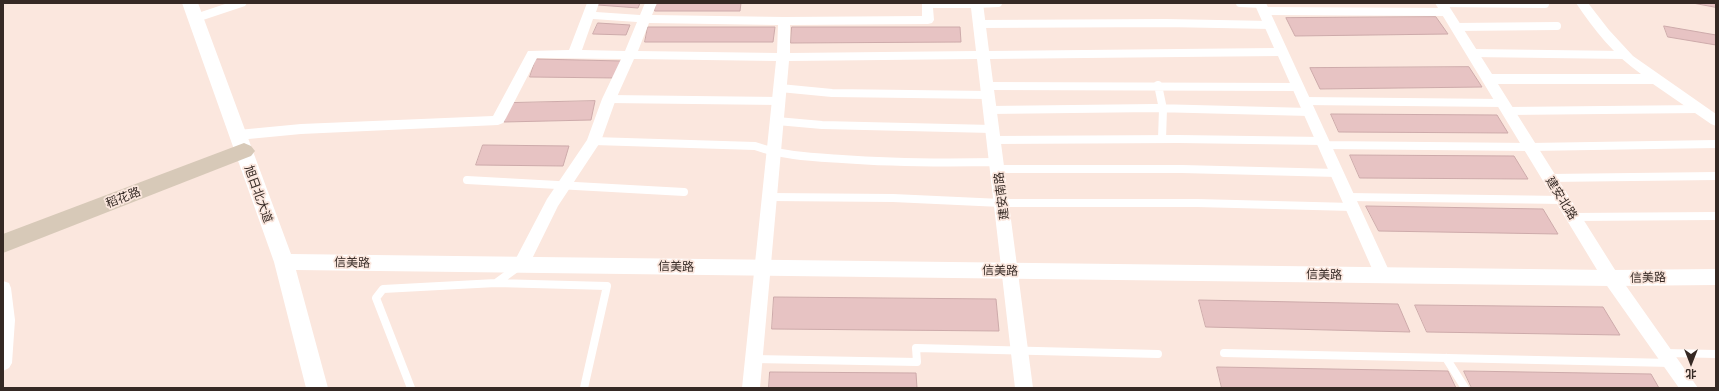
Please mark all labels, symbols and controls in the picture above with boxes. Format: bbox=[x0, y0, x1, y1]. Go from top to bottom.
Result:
street label: 旭日北大道 bbox=[242, 163, 276, 225]
street label: 建安南路 bbox=[991, 171, 1011, 221]
street label: 建安北路 bbox=[1543, 174, 1581, 222]
street label: 稻花路 bbox=[104, 184, 142, 210]
street label: 信美路 bbox=[334, 254, 370, 270]
street label: 信美路 bbox=[658, 258, 694, 274]
street label: 信美路 bbox=[982, 262, 1018, 278]
street label: 信美路 bbox=[1306, 266, 1342, 282]
street label: 信美路 bbox=[1630, 269, 1666, 285]
north arrow bbox=[1671, 343, 1711, 383]
text: 北 bbox=[1686, 367, 1697, 383]

